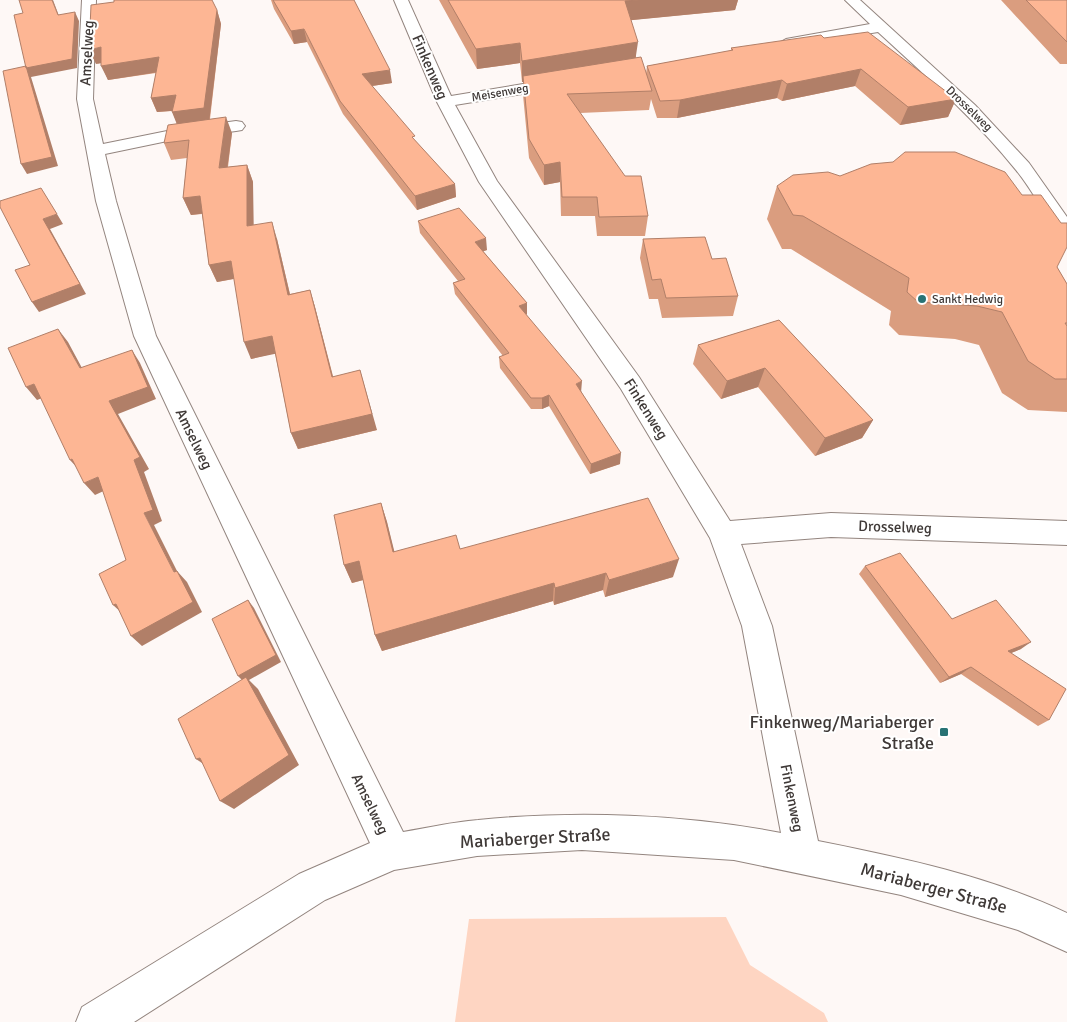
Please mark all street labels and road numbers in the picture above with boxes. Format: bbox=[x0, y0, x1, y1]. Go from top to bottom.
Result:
street label: Amselweg bbox=[76, 20, 98, 86]
street label: Finkenweg bbox=[408, 32, 452, 102]
street label: Meisenweg bbox=[470, 81, 530, 105]
street label: Drosselweg bbox=[943, 83, 995, 135]
street label: Finkenweg bbox=[620, 375, 672, 443]
street label: Amselweg bbox=[172, 406, 216, 472]
street label: Drosselweg bbox=[858, 517, 932, 537]
street label: Finkenweg bbox=[777, 763, 807, 834]
street label: Amselweg bbox=[348, 771, 392, 837]
street label: Mariaberger Straße bbox=[459, 823, 611, 853]
street label: Mariaberger Straße bbox=[858, 858, 1010, 918]

